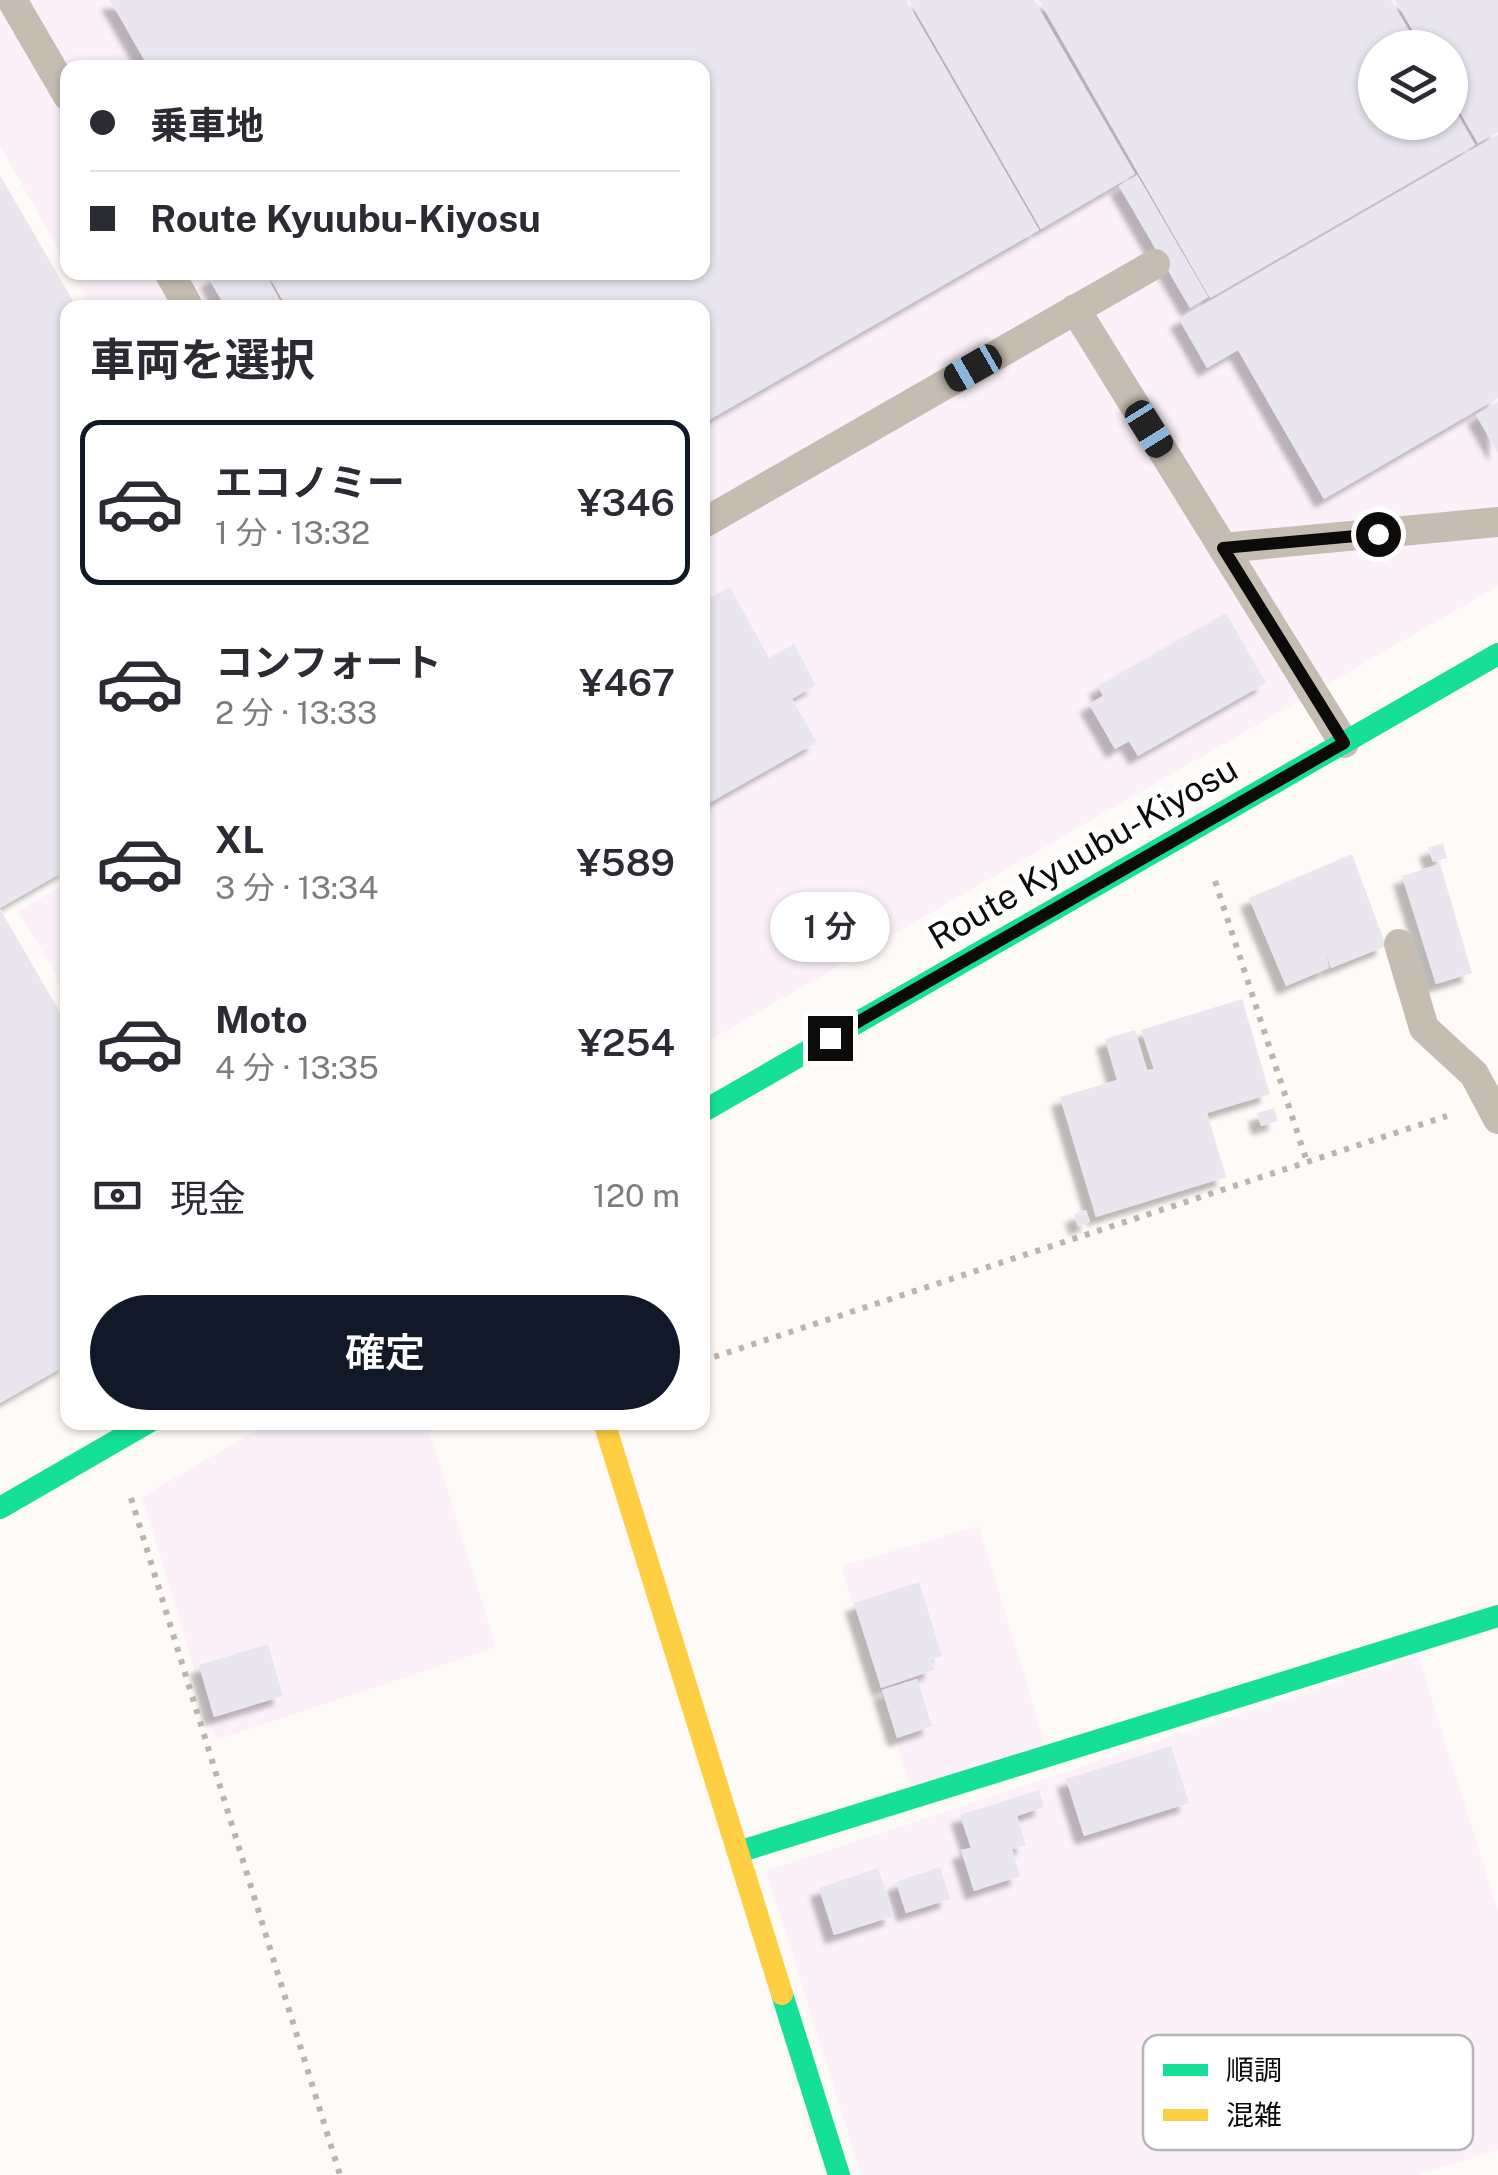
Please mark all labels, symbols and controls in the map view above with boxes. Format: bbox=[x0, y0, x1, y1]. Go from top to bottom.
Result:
map controls bbox=[1358, 30, 1468, 140]
button: layers bbox=[1358, 30, 1468, 140]
text: 乗車地 bbox=[150, 103, 264, 148]
text: Route Kyuubu-Kiyosu bbox=[150, 196, 541, 241]
text: 車両を選択 bbox=[90, 333, 315, 386]
car bbox=[940, 340, 1006, 396]
car bbox=[1120, 396, 1178, 462]
icon: car bbox=[95, 458, 185, 548]
text: エコノミー bbox=[215, 460, 405, 505]
text: ¥346 bbox=[577, 480, 675, 525]
route start bbox=[1356, 512, 1401, 557]
text: 1 分 · 13:32 bbox=[215, 514, 370, 551]
icon: car bbox=[95, 638, 185, 728]
text: コンフォート bbox=[215, 640, 442, 685]
text: ¥467 bbox=[579, 660, 675, 705]
text: 2 分 · 13:33 bbox=[215, 694, 377, 731]
street label: Route Kyuubu-Kiyosu bbox=[921, 747, 1244, 958]
text: XL bbox=[215, 817, 264, 862]
icon: car bbox=[95, 818, 185, 908]
text: ¥589 bbox=[576, 840, 675, 885]
text: 3 分 · 13:34 bbox=[215, 869, 378, 906]
callout: 1 分 bbox=[770, 893, 890, 963]
text: 1 分 bbox=[804, 908, 856, 945]
text: Moto bbox=[215, 997, 308, 1042]
icon: car bbox=[95, 998, 185, 1088]
route end bbox=[808, 1016, 853, 1061]
text: ¥254 bbox=[578, 1020, 675, 1065]
text: 4 分 · 13:35 bbox=[215, 1049, 379, 1086]
icon: cash bbox=[90, 1168, 145, 1223]
text: 現金 bbox=[170, 1176, 246, 1221]
text: 120 m bbox=[593, 1177, 680, 1214]
button: 確定 bbox=[90, 1295, 680, 1410]
legend bbox=[1143, 2035, 1473, 2150]
text: 順調 bbox=[1226, 2053, 1282, 2086]
text: 混雑 bbox=[1226, 2098, 1282, 2131]

